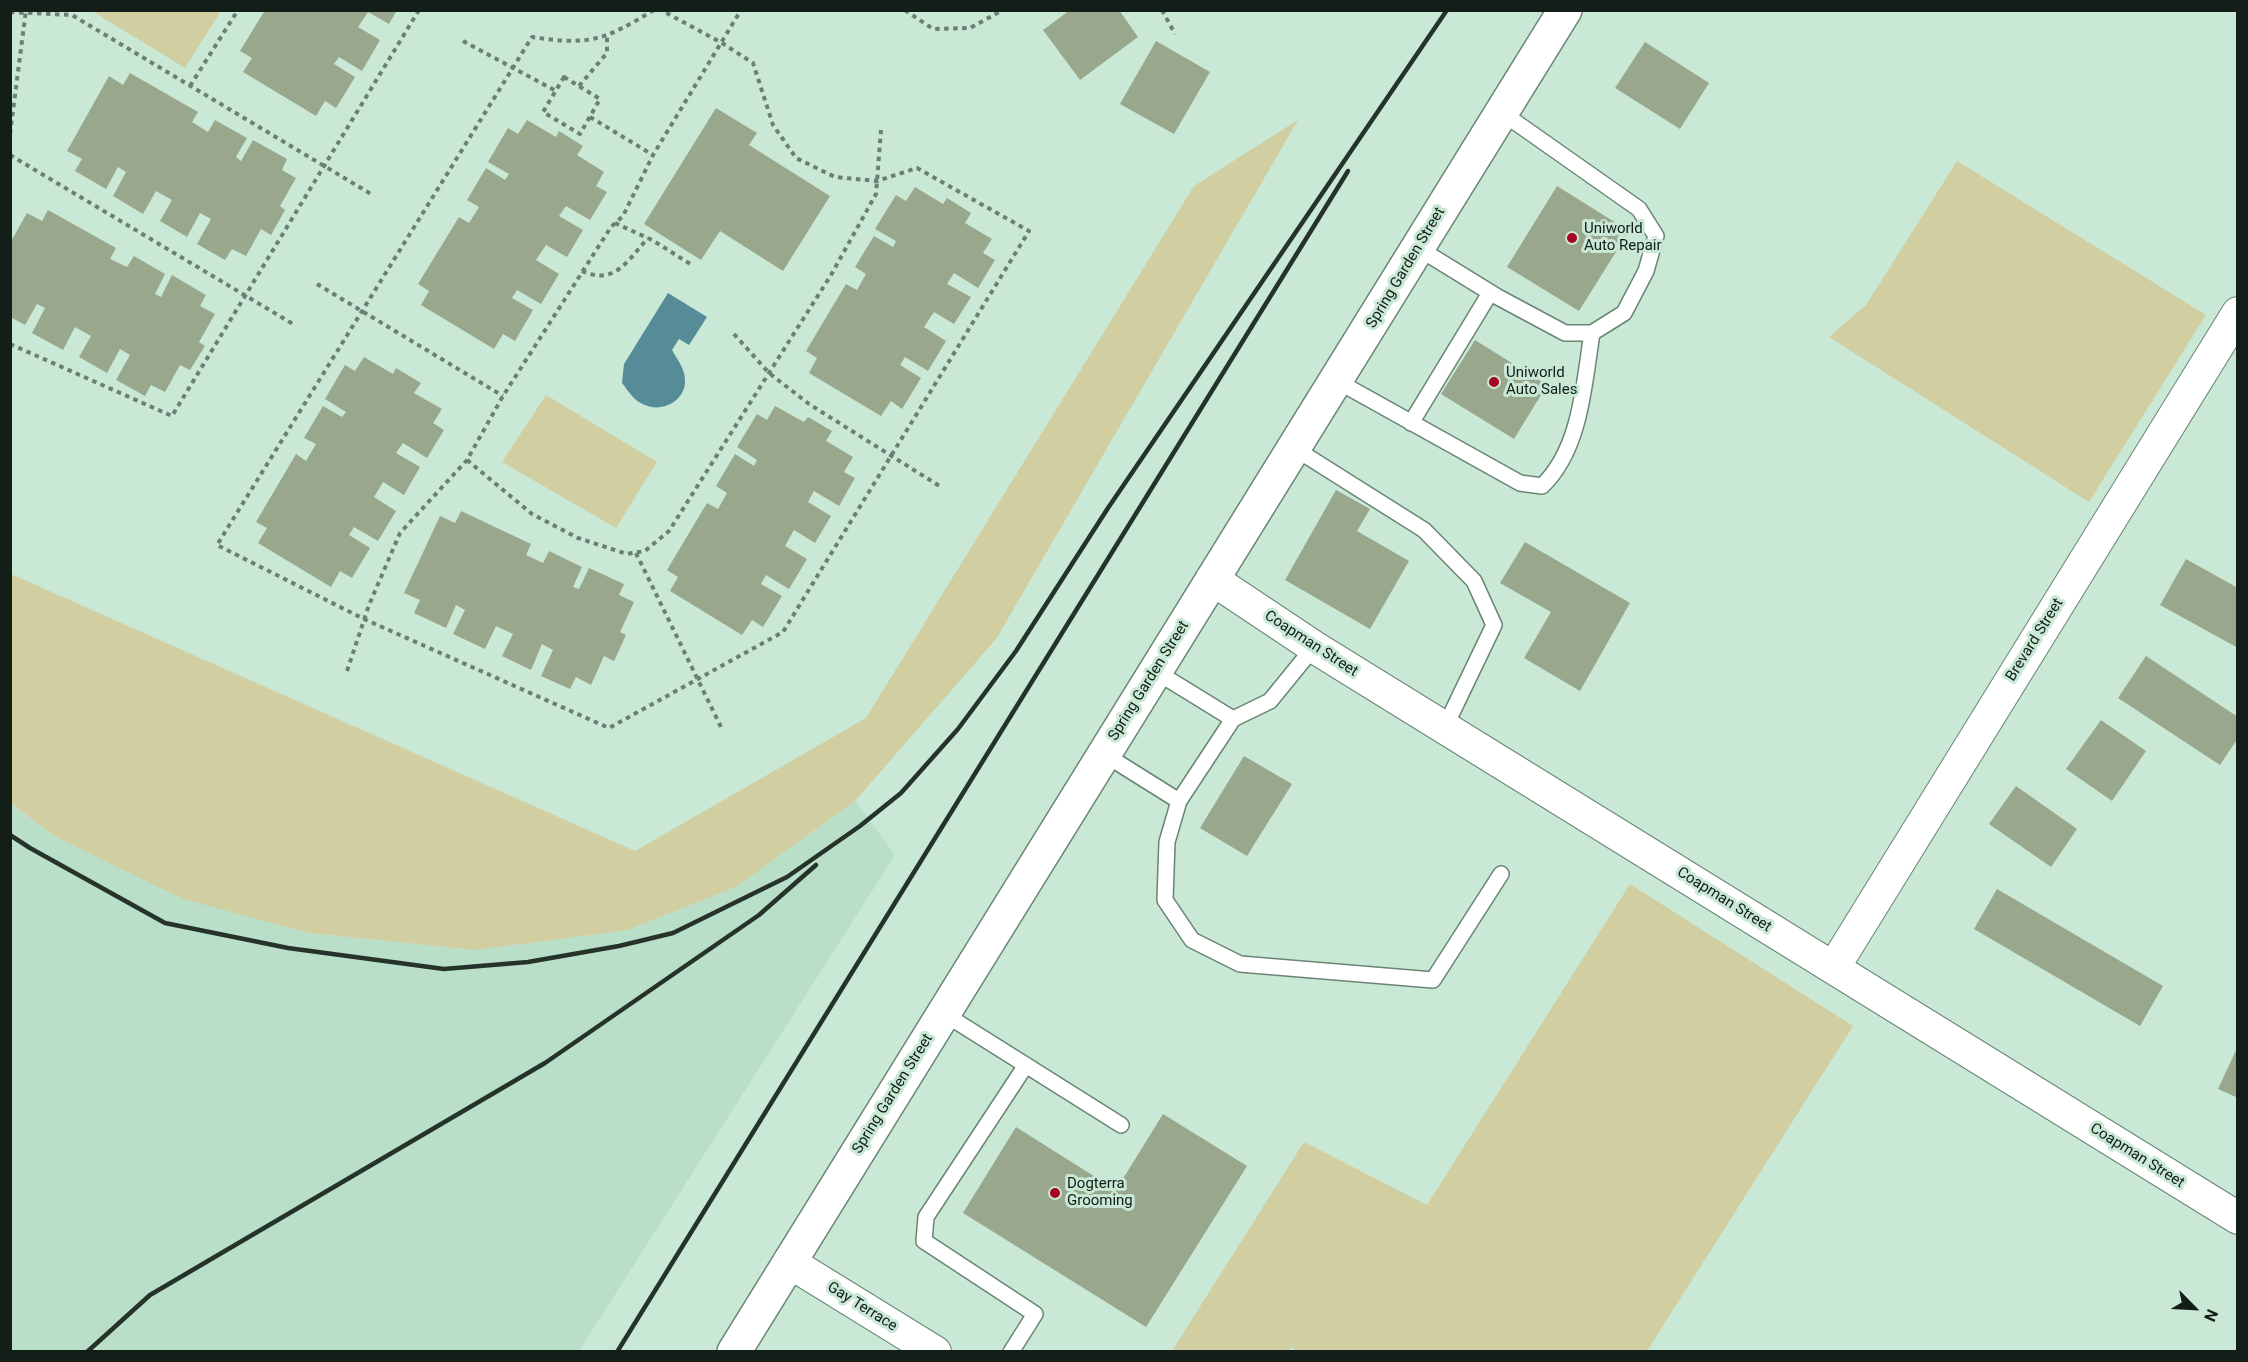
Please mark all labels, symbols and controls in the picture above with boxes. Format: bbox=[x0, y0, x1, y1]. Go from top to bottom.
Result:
street label: Spring Garden Street bbox=[1363, 204, 1449, 332]
place label: Uniworld Auto Repair bbox=[1584, 220, 1662, 255]
marker: Uniworld Auto Repair bbox=[1565, 231, 1579, 245]
place label: Uniworld Auto Sales bbox=[1506, 364, 1577, 399]
marker: Uniworld Auto Sales bbox=[1487, 375, 1501, 389]
street label: Brevard Street bbox=[2002, 595, 2068, 685]
street label: Coapman Street bbox=[1261, 607, 1361, 681]
street label: Spring Garden Street bbox=[1105, 618, 1193, 744]
street label: Coapman Street bbox=[1674, 864, 1774, 936]
street label: Spring Garden Street bbox=[849, 1031, 937, 1157]
street label: Coapman Street bbox=[2087, 1120, 2187, 1192]
place label: Dogterra Grooming bbox=[1067, 1175, 1133, 1210]
marker: Dogterra Grooming bbox=[1048, 1186, 1062, 1200]
street label: Gay Terrace bbox=[824, 1278, 900, 1336]
north arrow bbox=[2164, 1278, 2224, 1338]
text: N bbox=[2200, 1306, 2222, 1325]

